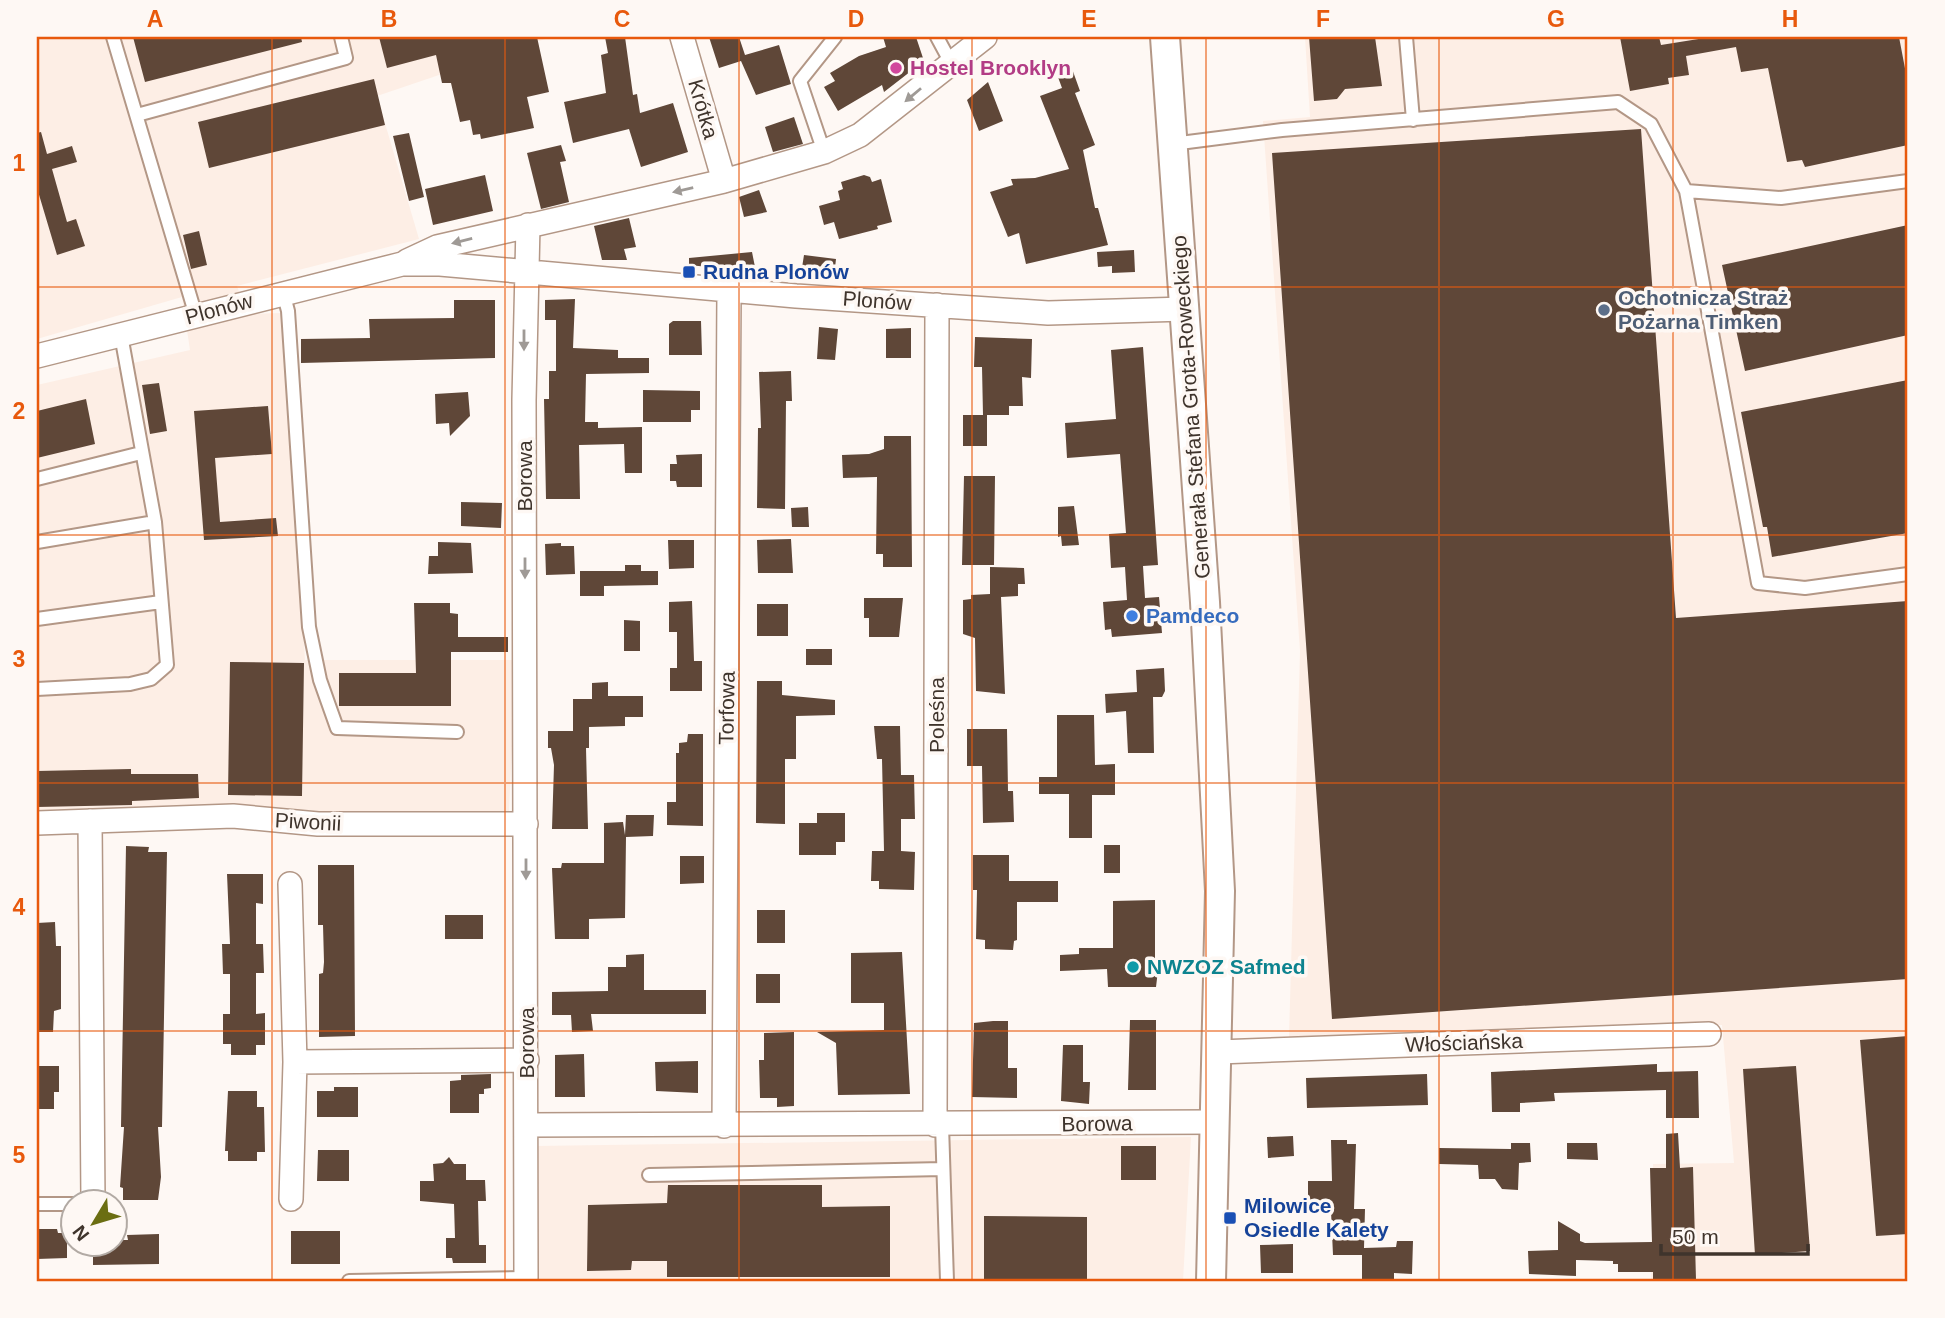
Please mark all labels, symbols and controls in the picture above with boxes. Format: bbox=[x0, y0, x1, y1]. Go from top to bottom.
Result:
text: A bbox=[147, 6, 163, 32]
text: B bbox=[381, 6, 397, 32]
text: C bbox=[614, 6, 630, 32]
text: D bbox=[848, 6, 864, 32]
text: E bbox=[1081, 6, 1097, 32]
text: F bbox=[1316, 6, 1330, 32]
text: G bbox=[1547, 6, 1565, 32]
text: H bbox=[1782, 6, 1798, 32]
place label: Hostel Brooklyn bbox=[910, 56, 1071, 79]
marker: Hostel Brooklyn bbox=[888, 60, 904, 76]
street label: Krótka bbox=[684, 77, 723, 142]
one-way arrow bbox=[904, 87, 921, 102]
text: 1 bbox=[13, 150, 26, 176]
one-way arrow bbox=[672, 185, 694, 196]
street label: Generała Stefana Grota-Roweckiego bbox=[1167, 234, 1214, 580]
one-way arrow bbox=[450, 236, 472, 247]
place label: Rudna Plonów bbox=[703, 260, 849, 283]
marker: Rudna Plonów bbox=[681, 264, 697, 280]
place label: Ochotnicza Straż Pożarna Timken bbox=[1618, 286, 1788, 333]
street label: Plonów bbox=[842, 287, 913, 314]
street label: Plonów bbox=[183, 288, 256, 329]
marker: Ochotnicza Straż Pożarna Timken bbox=[1596, 302, 1612, 318]
one-way arrow bbox=[518, 330, 530, 352]
text: 2 bbox=[13, 398, 25, 424]
street label: Borowa bbox=[513, 440, 536, 512]
one-way arrow bbox=[519, 557, 531, 579]
place label: Pamdeco bbox=[1146, 604, 1239, 627]
marker: Pamdeco bbox=[1124, 608, 1140, 624]
text: 3 bbox=[13, 646, 25, 672]
street label: Torfowa bbox=[714, 671, 739, 745]
street label: Poleśna bbox=[925, 677, 948, 753]
street label: Piwonii bbox=[274, 808, 342, 835]
one-way arrow bbox=[520, 858, 532, 880]
text: 4 bbox=[13, 894, 26, 920]
place label: NWZOZ Safmed bbox=[1147, 955, 1306, 978]
marker: NWZOZ Safmed bbox=[1125, 959, 1141, 975]
street label: Borowa bbox=[515, 1007, 538, 1079]
street label: Włościańska bbox=[1405, 1029, 1524, 1056]
street label: Borowa bbox=[1061, 1111, 1133, 1136]
text: 5 bbox=[13, 1142, 26, 1168]
north arrow bbox=[60, 1188, 130, 1258]
place label: Milowice Osiedle Kalety bbox=[1244, 1194, 1389, 1241]
marker: Milowice Osiedle Kalety bbox=[1222, 1210, 1238, 1226]
scale bar bbox=[1661, 1213, 1808, 1257]
text: N bbox=[68, 1221, 93, 1245]
text: 50 m bbox=[1672, 1225, 1719, 1248]

